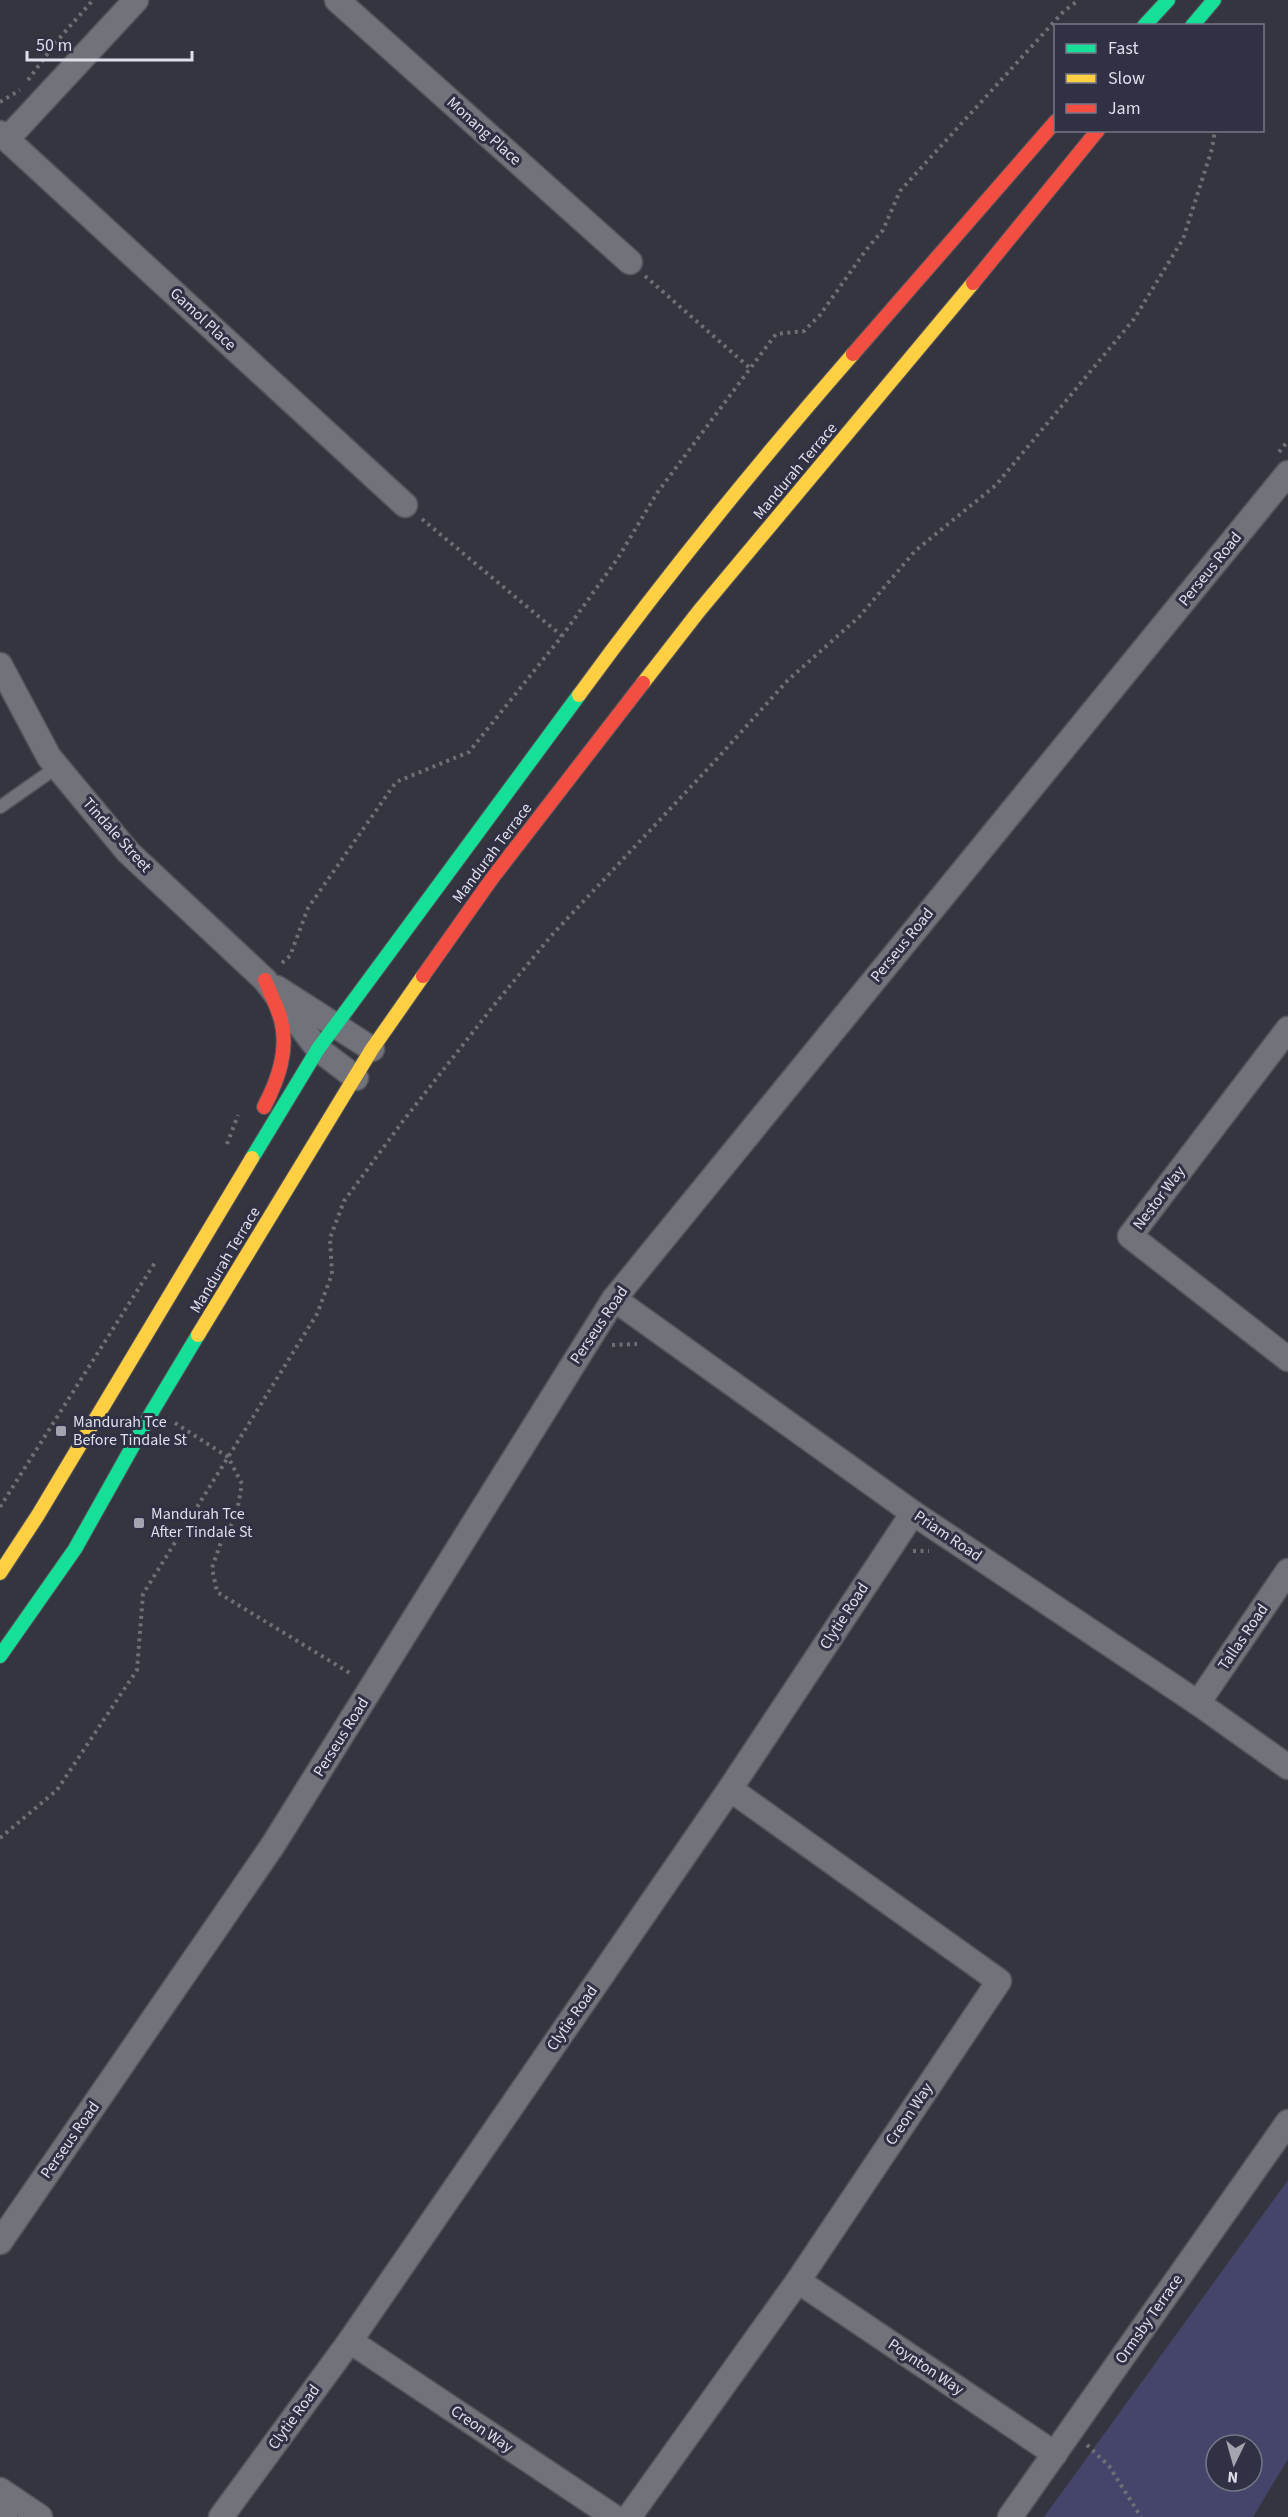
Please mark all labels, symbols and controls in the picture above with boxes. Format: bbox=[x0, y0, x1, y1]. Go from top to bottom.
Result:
scale bar bbox=[27, 24, 192, 62]
legend bbox=[1054, 24, 1264, 132]
text: 50 m bbox=[36, 33, 72, 58]
text: Fast bbox=[1108, 36, 1139, 61]
text: Slow bbox=[1108, 66, 1145, 91]
street label: Monang Place bbox=[442, 92, 526, 170]
text: Jam bbox=[1108, 96, 1141, 121]
street label: Gamol Place bbox=[165, 283, 241, 355]
street label: Mandurah Terrace bbox=[748, 418, 842, 524]
street label: Perseus Road bbox=[1173, 527, 1247, 611]
street label: Tindale Street bbox=[78, 793, 157, 878]
street label: Mandurah Terrace bbox=[447, 798, 537, 908]
street label: Perseus Road bbox=[865, 903, 939, 987]
street label: Nestor Way bbox=[1128, 1161, 1191, 1235]
street label: Mandurah Terrace bbox=[185, 1203, 265, 1317]
street label: Perseus Road bbox=[565, 1282, 633, 1368]
place label: Mandurah Tce Before Tindale St bbox=[73, 1411, 188, 1451]
marker: Mandurah Tce Before Tindale St bbox=[54, 1424, 68, 1438]
place label: Mandurah Tce After Tindale St bbox=[151, 1503, 253, 1543]
street label: Priam Road bbox=[910, 1505, 986, 1567]
marker: Mandurah Tce After Tindale St bbox=[132, 1516, 146, 1530]
street label: Clytie Road bbox=[814, 1578, 874, 1654]
street label: Tallas Road bbox=[1213, 1599, 1273, 1675]
street label: Perseus Road bbox=[308, 1693, 374, 1781]
street label: Clytie Road bbox=[541, 1981, 603, 2055]
street label: Creon Way bbox=[880, 2078, 938, 2150]
street label: Perseus Road bbox=[35, 2097, 105, 2183]
street label: Ormsby Terrace bbox=[1110, 2270, 1188, 2368]
street label: Poynton Way bbox=[884, 2334, 969, 2401]
street label: Clytie Road bbox=[263, 2380, 325, 2454]
street label: Creon Way bbox=[446, 2400, 518, 2458]
north arrow bbox=[1204, 2433, 1264, 2493]
text: N bbox=[1227, 2466, 1239, 2488]

